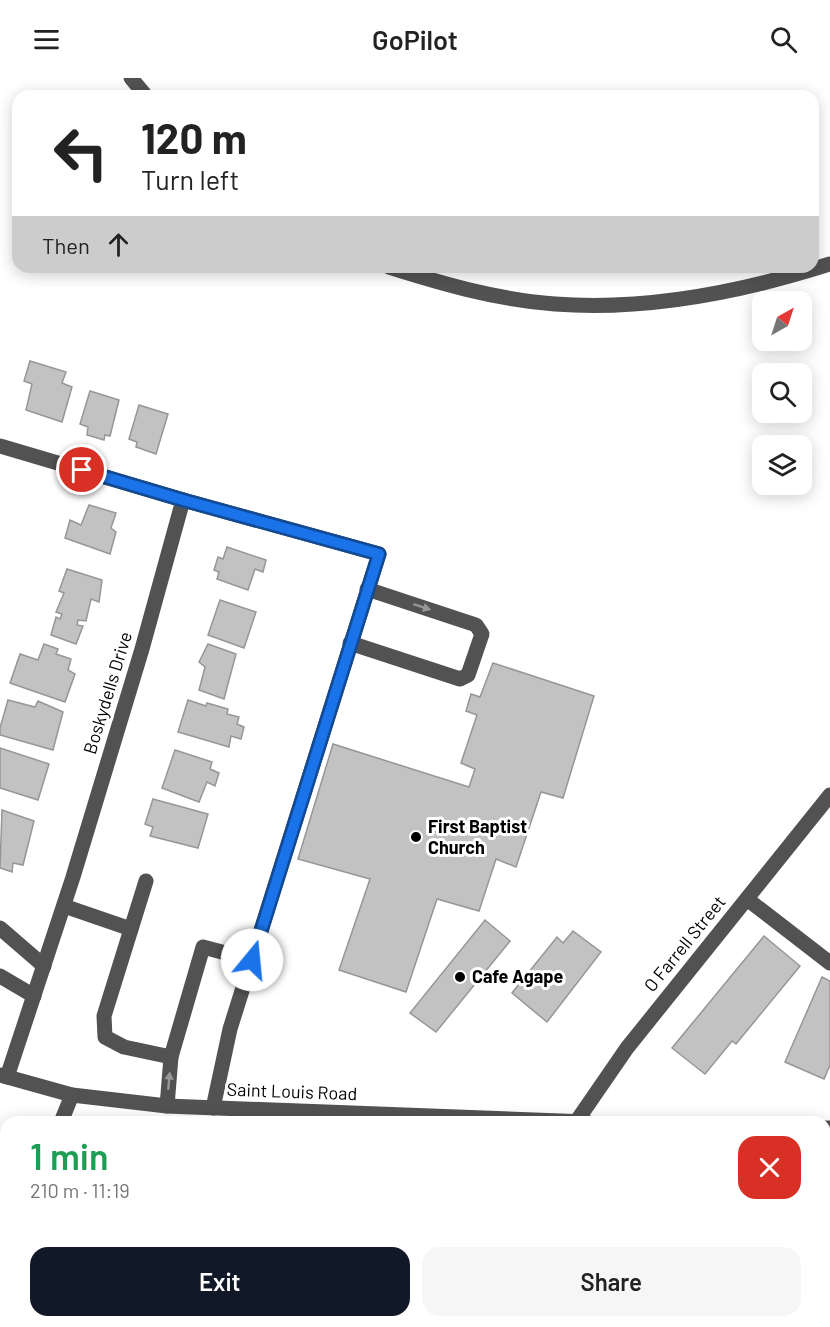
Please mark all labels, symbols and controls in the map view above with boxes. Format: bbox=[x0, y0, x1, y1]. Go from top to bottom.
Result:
icon: menu bbox=[30, 23, 63, 56]
text: GoPilot bbox=[372, 23, 458, 55]
icon: search bbox=[767, 23, 800, 56]
text: 120 m bbox=[141, 112, 247, 162]
icon: left bbox=[42, 114, 120, 192]
text: Turn left bbox=[141, 163, 239, 195]
icon: ahead bbox=[102, 228, 135, 261]
text: Then bbox=[42, 232, 90, 258]
north arrow bbox=[752, 291, 812, 351]
map controls bbox=[752, 291, 812, 495]
button: search bbox=[752, 363, 812, 423]
button: layers bbox=[752, 435, 812, 495]
pin bbox=[56, 444, 107, 495]
icon: arrive bbox=[65, 453, 98, 486]
one-way arrow bbox=[413, 603, 431, 613]
street label: Boskydells Drive bbox=[78, 629, 136, 757]
place label: First Baptist Church bbox=[428, 815, 527, 858]
marker: First Baptist Church bbox=[409, 830, 423, 844]
street label: O Farrell Street bbox=[639, 891, 730, 996]
position arrow bbox=[220, 928, 284, 992]
place label: Cafe Agape bbox=[472, 965, 563, 987]
marker: Cafe Agape bbox=[453, 970, 467, 984]
one-way arrow bbox=[164, 1072, 174, 1091]
street label: Saint Louis Road bbox=[226, 1078, 358, 1104]
text: 1 min bbox=[30, 1134, 109, 1177]
button: close bbox=[738, 1136, 801, 1199]
text: 210 m · 11:19 bbox=[30, 1178, 130, 1202]
button: Exit bbox=[30, 1247, 410, 1316]
button: Share bbox=[422, 1247, 801, 1316]

